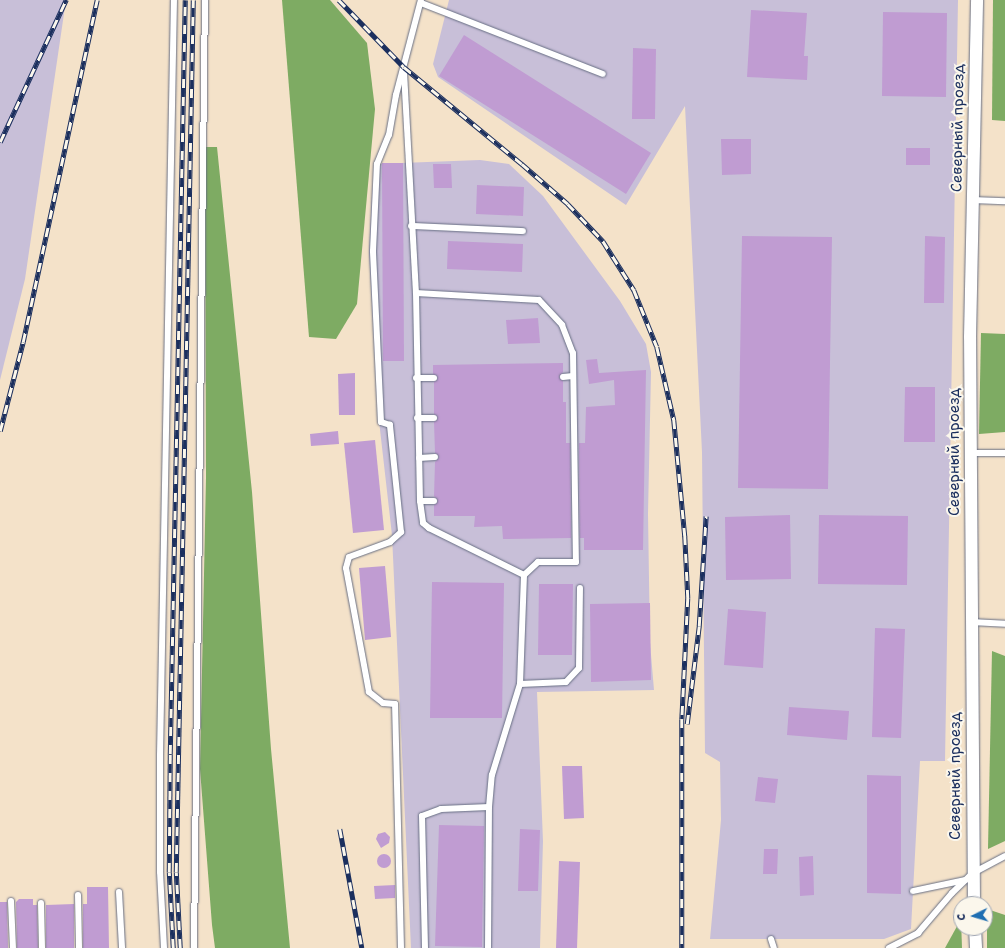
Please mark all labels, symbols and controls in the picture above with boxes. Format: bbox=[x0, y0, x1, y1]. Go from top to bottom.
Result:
street label: Северный проезд bbox=[948, 64, 968, 192]
street label: Северный проезд bbox=[946, 388, 964, 516]
street label: Северный проезд bbox=[947, 712, 965, 840]
north arrow bbox=[953, 896, 993, 936]
text: С bbox=[954, 913, 969, 921]

